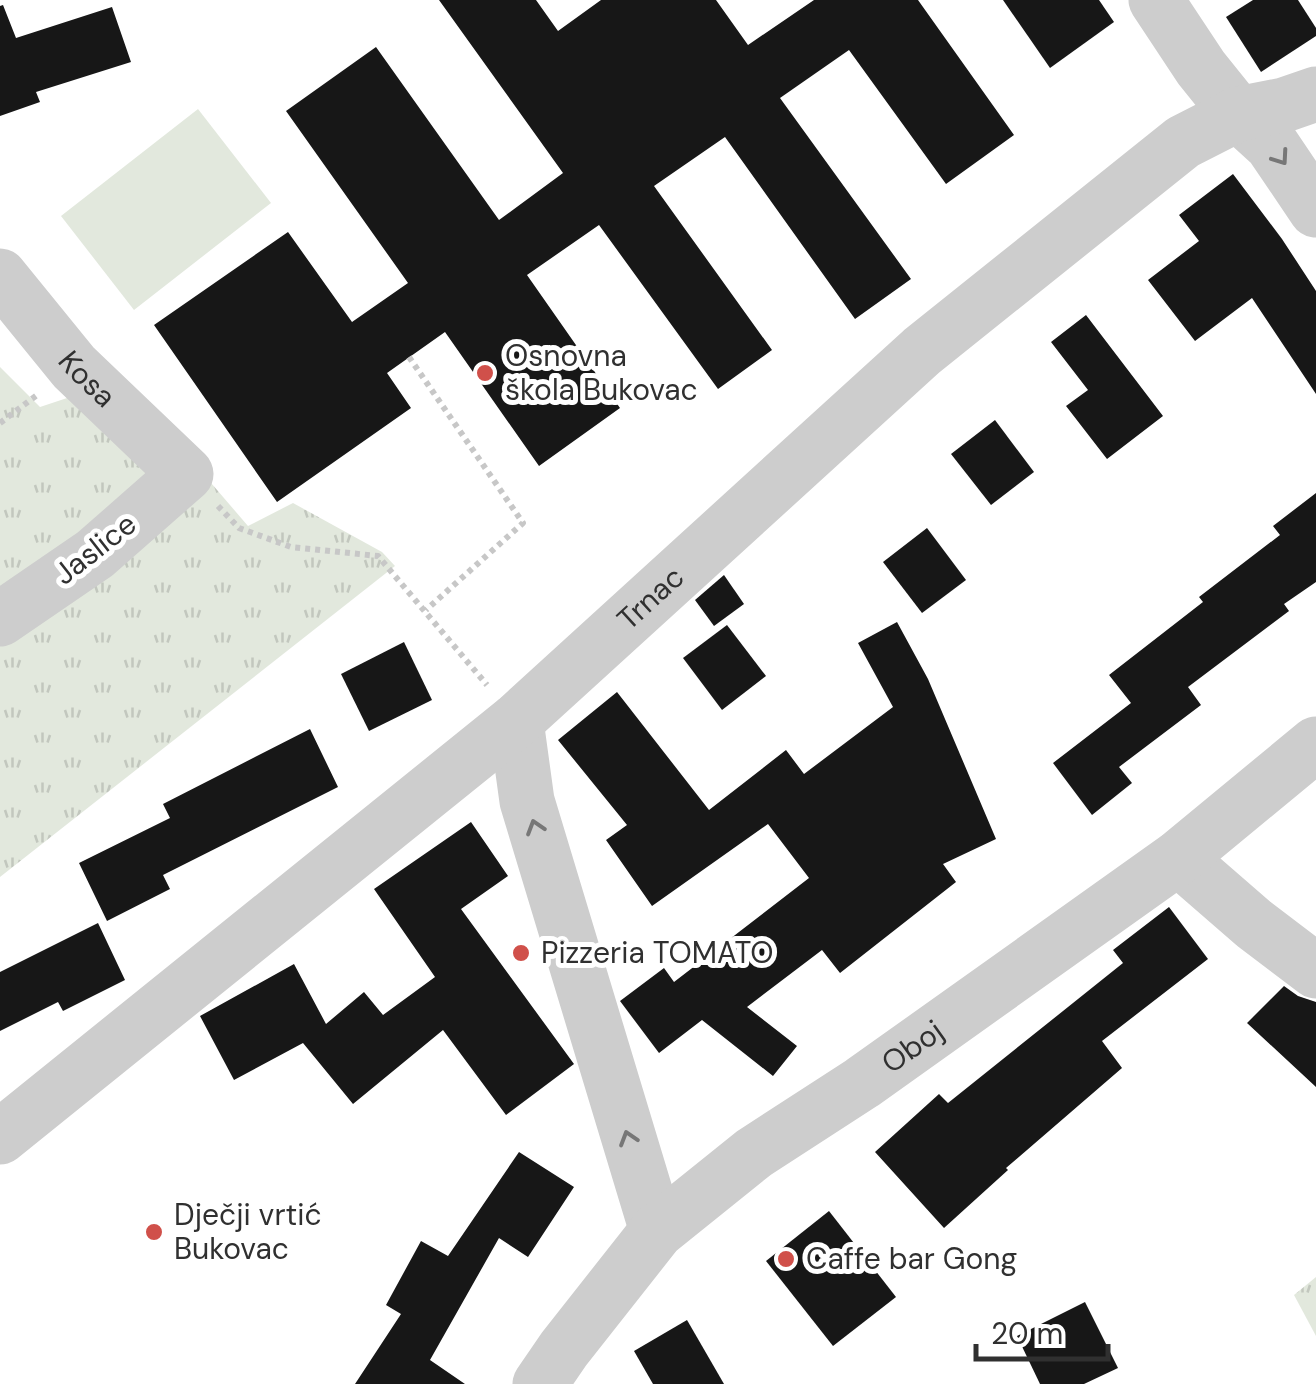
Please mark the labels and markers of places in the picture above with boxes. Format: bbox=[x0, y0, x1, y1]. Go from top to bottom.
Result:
place label: Osnovna škola Bukovac bbox=[505, 336, 698, 409]
marker: Osnovna škola Bukovac bbox=[474, 362, 496, 384]
place label: Pizzeria TOMATO bbox=[541, 933, 773, 972]
marker: Pizzeria TOMATO bbox=[510, 942, 532, 964]
place label: Dječji vrtić Bukovac bbox=[174, 1195, 322, 1268]
marker: Dječji vrtić Bukovac bbox=[143, 1221, 165, 1243]
place label: Caffe bar Gong bbox=[806, 1239, 1017, 1278]
marker: Caffe bar Gong bbox=[775, 1248, 797, 1270]

